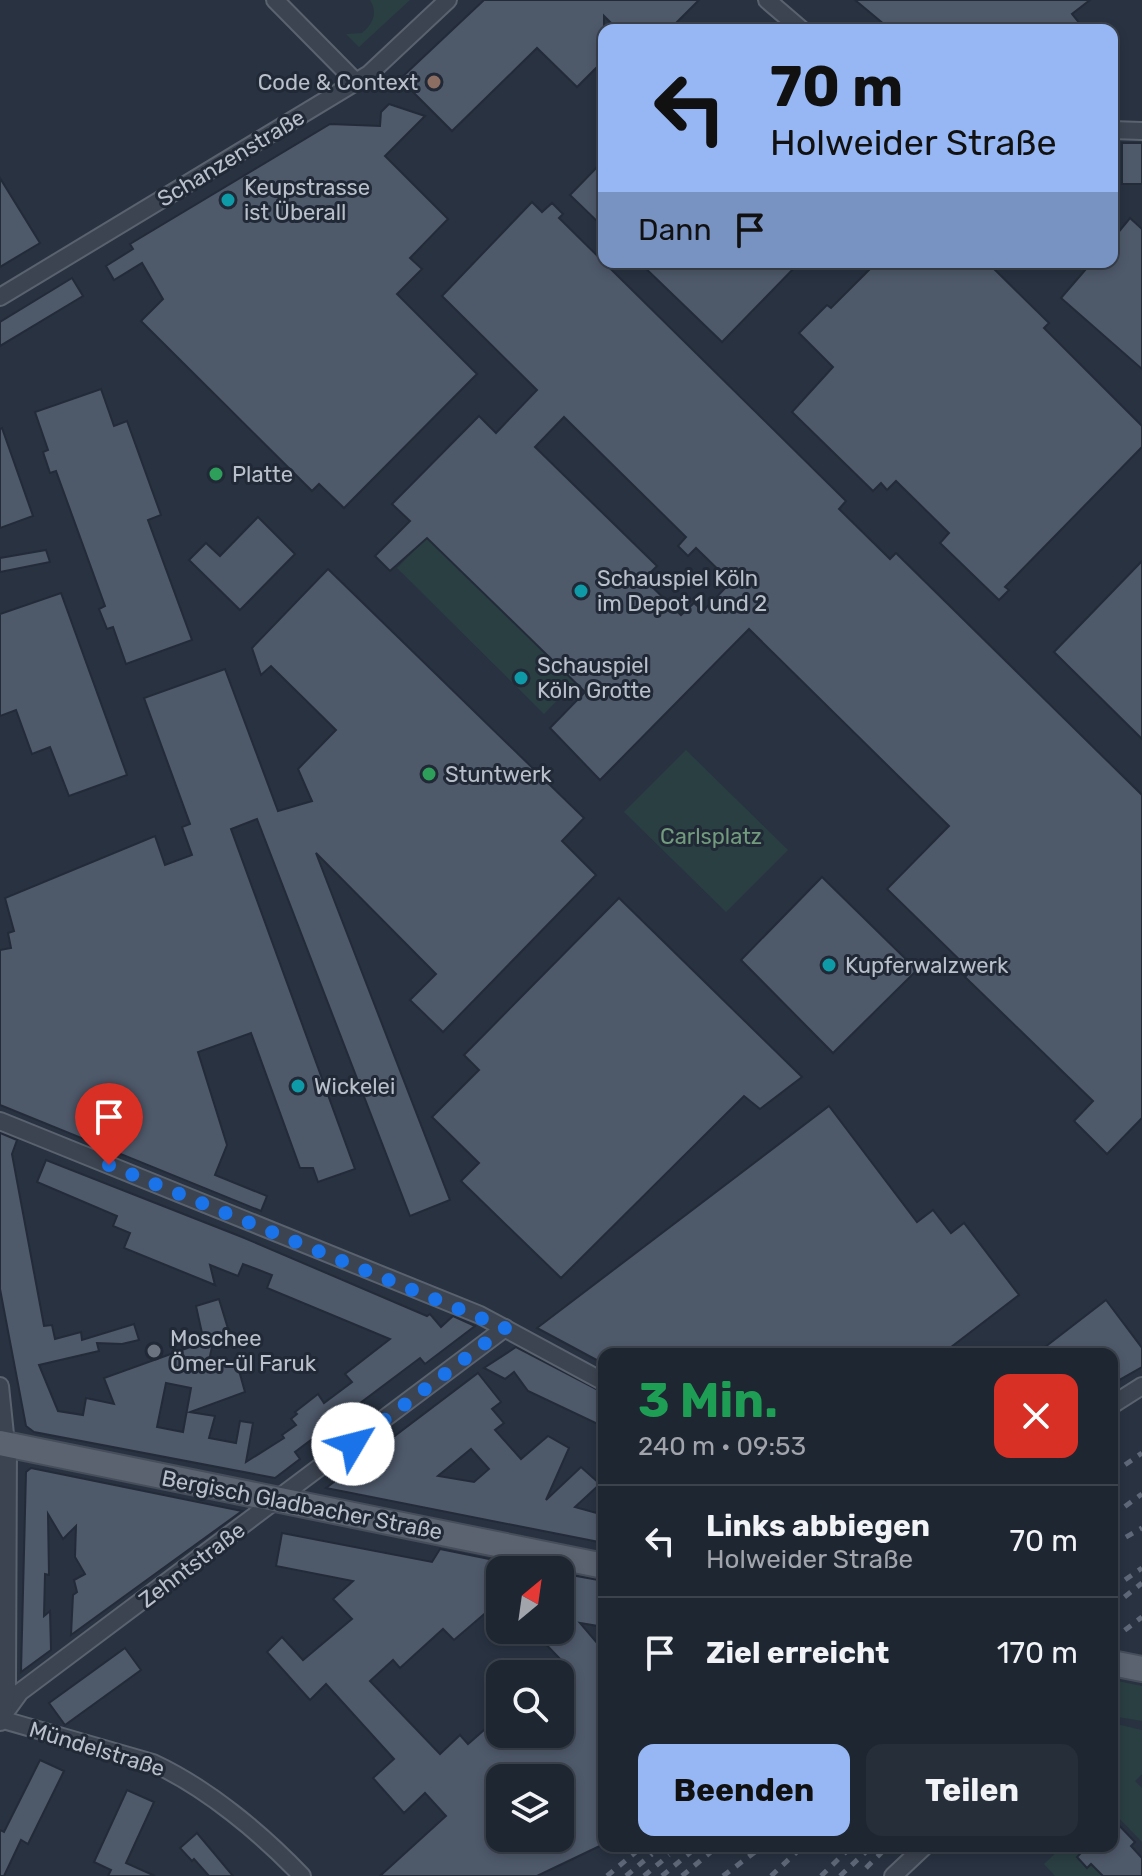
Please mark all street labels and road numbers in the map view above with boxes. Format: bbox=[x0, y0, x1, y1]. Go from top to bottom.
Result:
street label: Schanzenstraße bbox=[153, 103, 309, 213]
street label: Bergisch Gladbacher Straße bbox=[159, 1465, 445, 1545]
street label: Zehntstraße bbox=[134, 1516, 250, 1614]
street label: Mündelstraße bbox=[26, 1716, 168, 1782]

